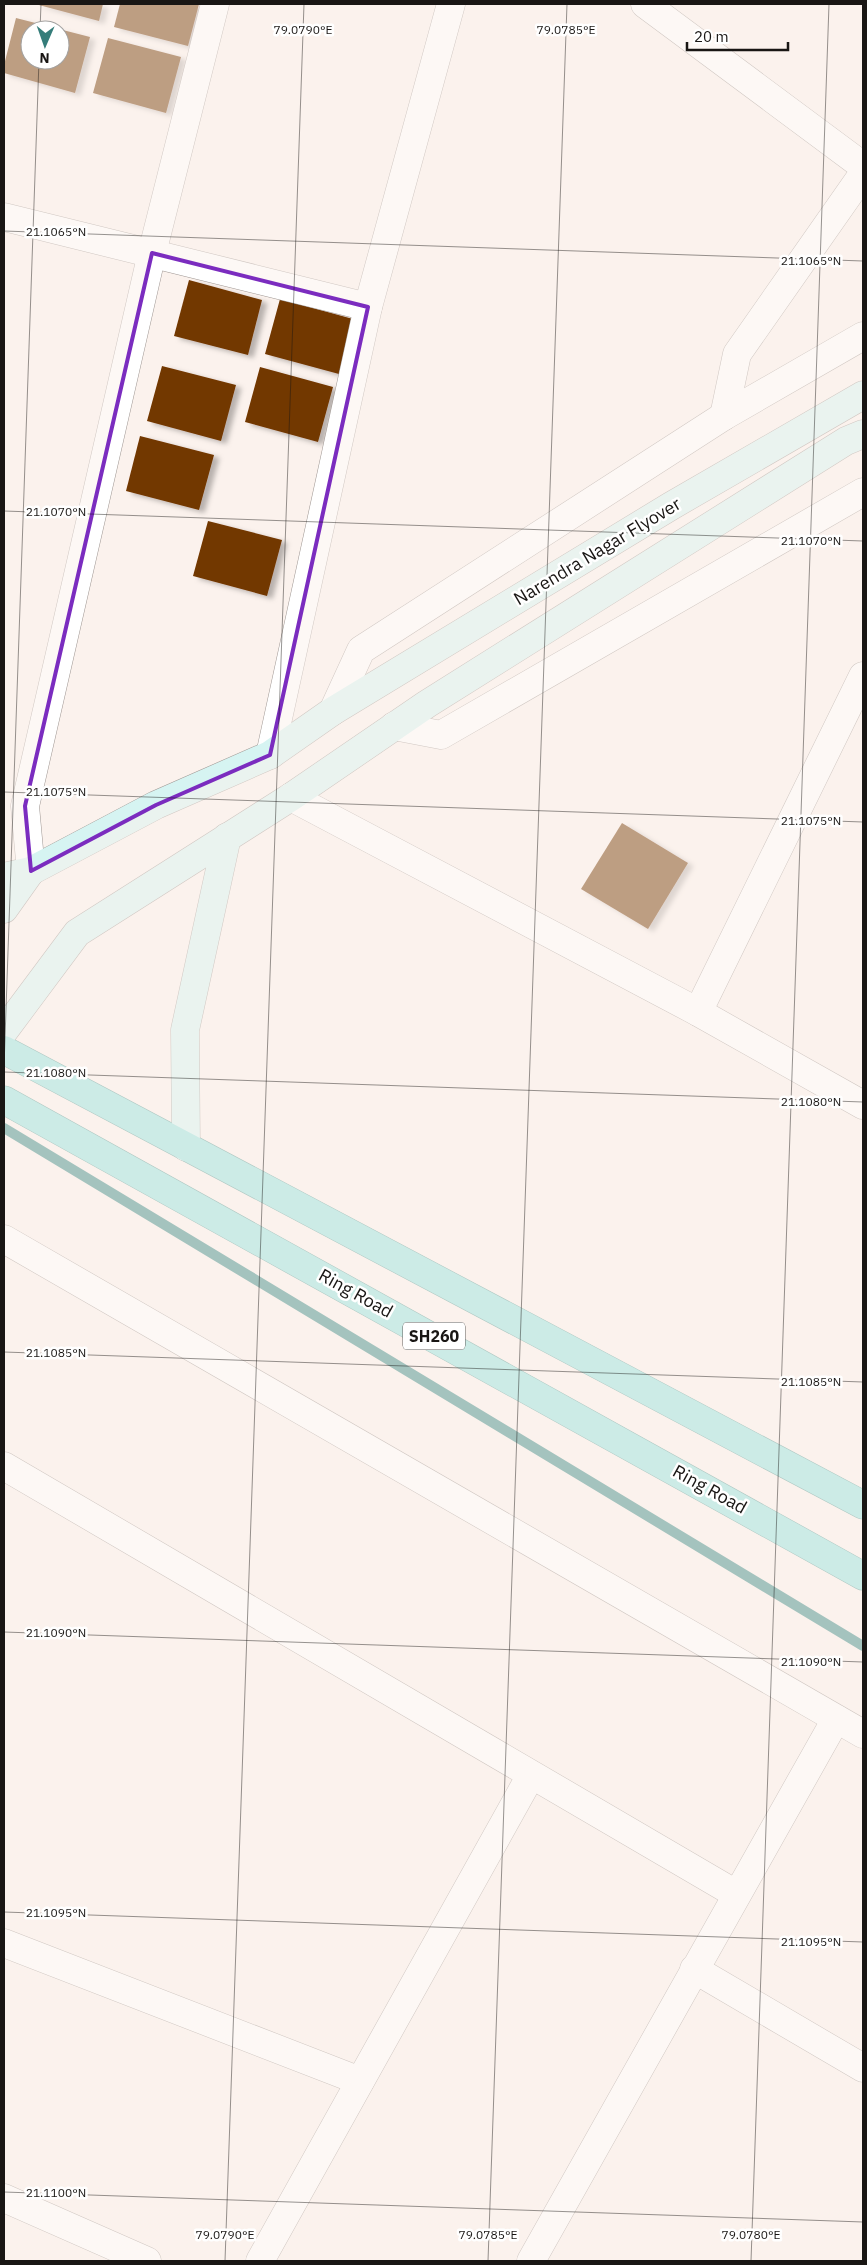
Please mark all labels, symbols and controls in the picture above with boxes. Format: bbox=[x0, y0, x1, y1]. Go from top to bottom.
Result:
north arrow bbox=[20, 20, 70, 70]
scale bar bbox=[687, 20, 788, 52]
text: 79.0790°E bbox=[273, 22, 333, 37]
text: 79.0785°E bbox=[536, 22, 596, 37]
text: 20 m bbox=[694, 27, 729, 46]
text: N bbox=[39, 49, 50, 67]
text: 21.1065°N bbox=[26, 224, 86, 239]
text: 21.1065°N bbox=[781, 253, 841, 268]
street label: Narendra Nagar Flyover bbox=[509, 492, 685, 610]
text: 21.1070°N bbox=[26, 504, 86, 519]
text: 21.1070°N bbox=[781, 533, 841, 548]
text: 21.1075°N bbox=[26, 784, 86, 799]
text: 21.1075°N bbox=[781, 813, 841, 828]
text: 21.1080°N bbox=[26, 1065, 86, 1080]
text: 21.1080°N bbox=[781, 1094, 841, 1109]
street label: Ring Road bbox=[315, 1263, 397, 1323]
road number: SH260 bbox=[403, 1322, 465, 1350]
text: 21.1085°N bbox=[26, 1345, 86, 1360]
text: 21.1085°N bbox=[781, 1374, 841, 1389]
street label: Ring Road bbox=[669, 1459, 751, 1519]
text: 21.1090°N bbox=[26, 1625, 86, 1640]
text: 21.1090°N bbox=[781, 1654, 841, 1669]
text: 21.1095°N bbox=[26, 1905, 86, 1920]
text: 21.1095°N bbox=[781, 1934, 841, 1949]
text: 21.1100°N bbox=[26, 2185, 86, 2200]
text: 79.0790°E bbox=[195, 2227, 255, 2242]
text: 79.0785°E bbox=[458, 2227, 518, 2242]
text: 79.0780°E bbox=[721, 2227, 781, 2242]

